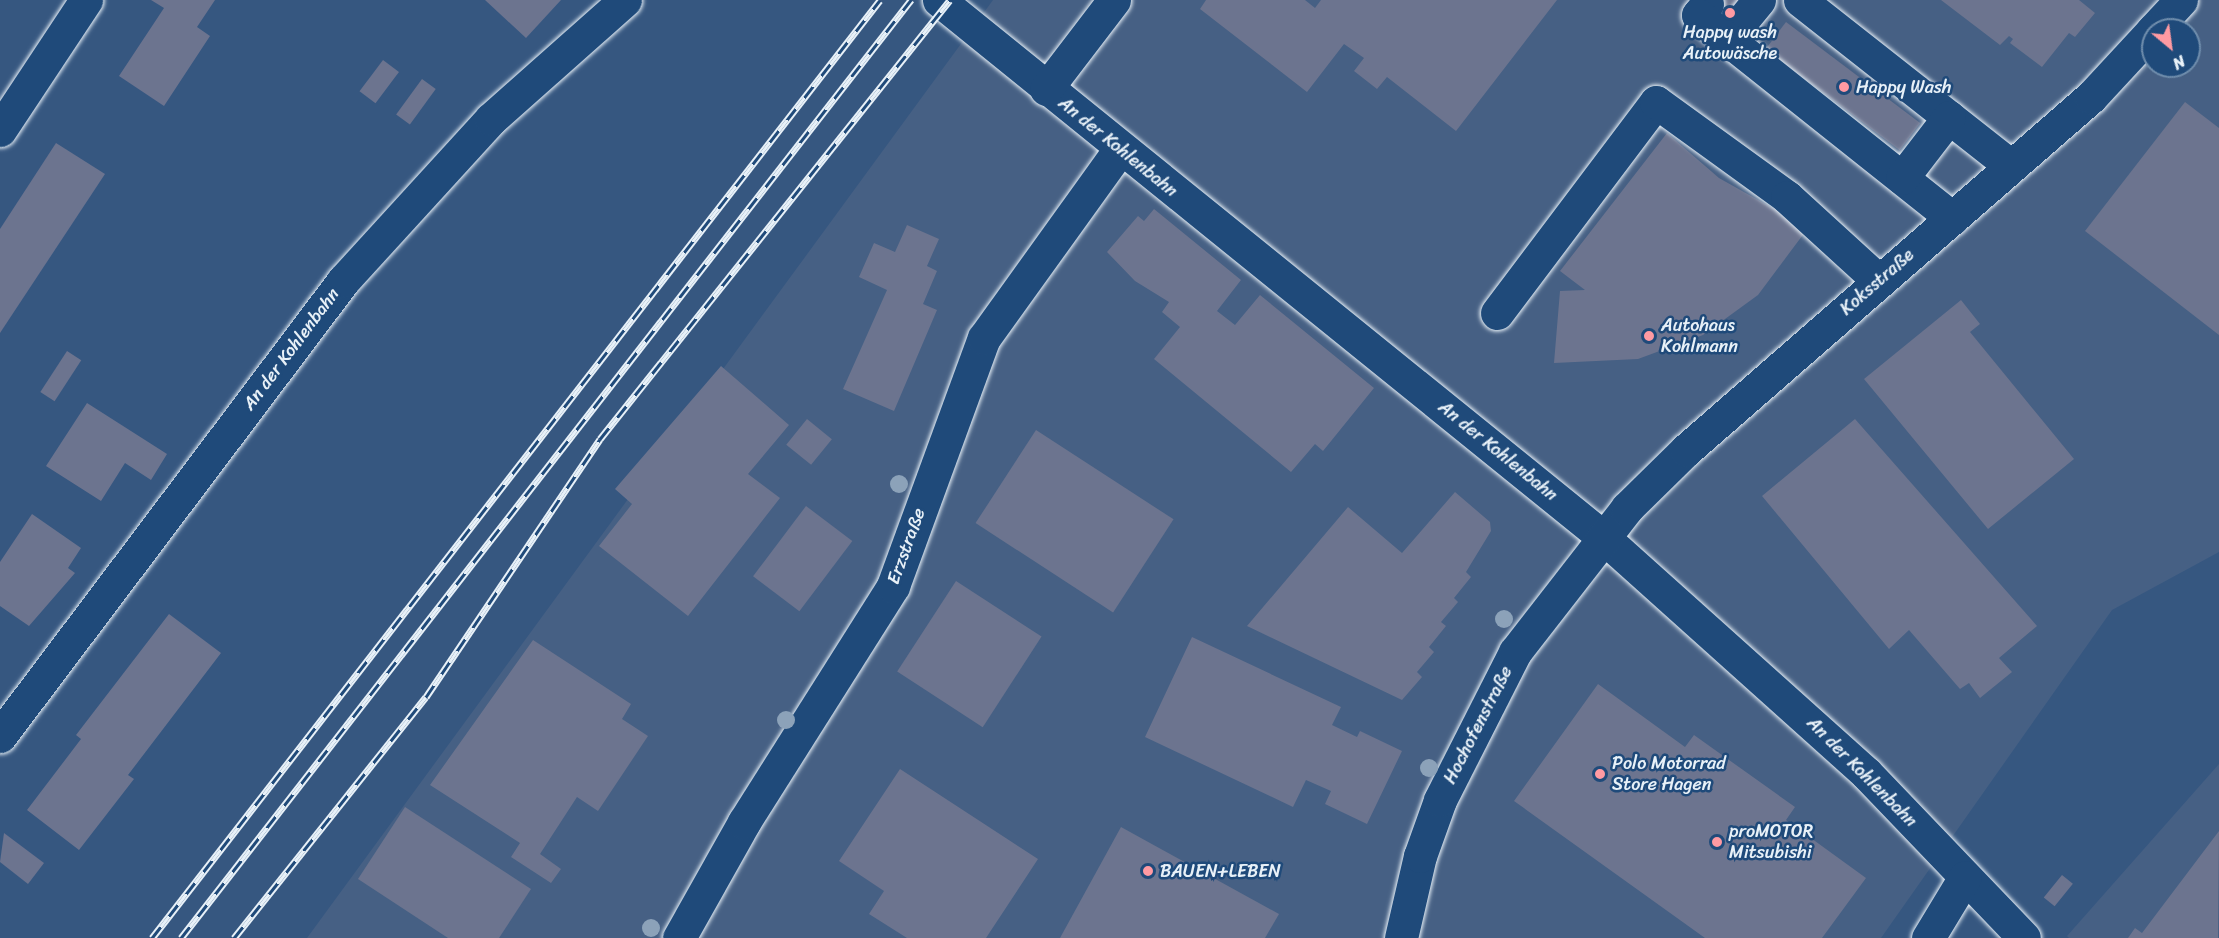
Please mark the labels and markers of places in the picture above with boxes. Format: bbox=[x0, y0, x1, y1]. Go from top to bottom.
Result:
marker: Happy wash Autowäsche bbox=[1723, 6, 1737, 20]
place label: Happy wash Autowäsche bbox=[1683, 22, 1777, 64]
place label: Happy Wash bbox=[1856, 76, 1951, 98]
marker: Happy Wash bbox=[1837, 80, 1851, 94]
place label: Autohaus Kohlmann bbox=[1661, 315, 1738, 358]
marker: Autohaus Kohlmann bbox=[1642, 329, 1656, 343]
place label: Polo Motorrad Store Hagen bbox=[1612, 753, 1725, 795]
marker: Polo Motorrad Store Hagen bbox=[1593, 767, 1607, 781]
place label: proMOTOR Mitsubishi bbox=[1729, 821, 1813, 864]
marker: proMOTOR Mitsubishi bbox=[1710, 835, 1724, 849]
place label: BAUEN+LEBEN bbox=[1160, 860, 1281, 882]
marker: BAUEN+LEBEN bbox=[1141, 864, 1155, 878]

